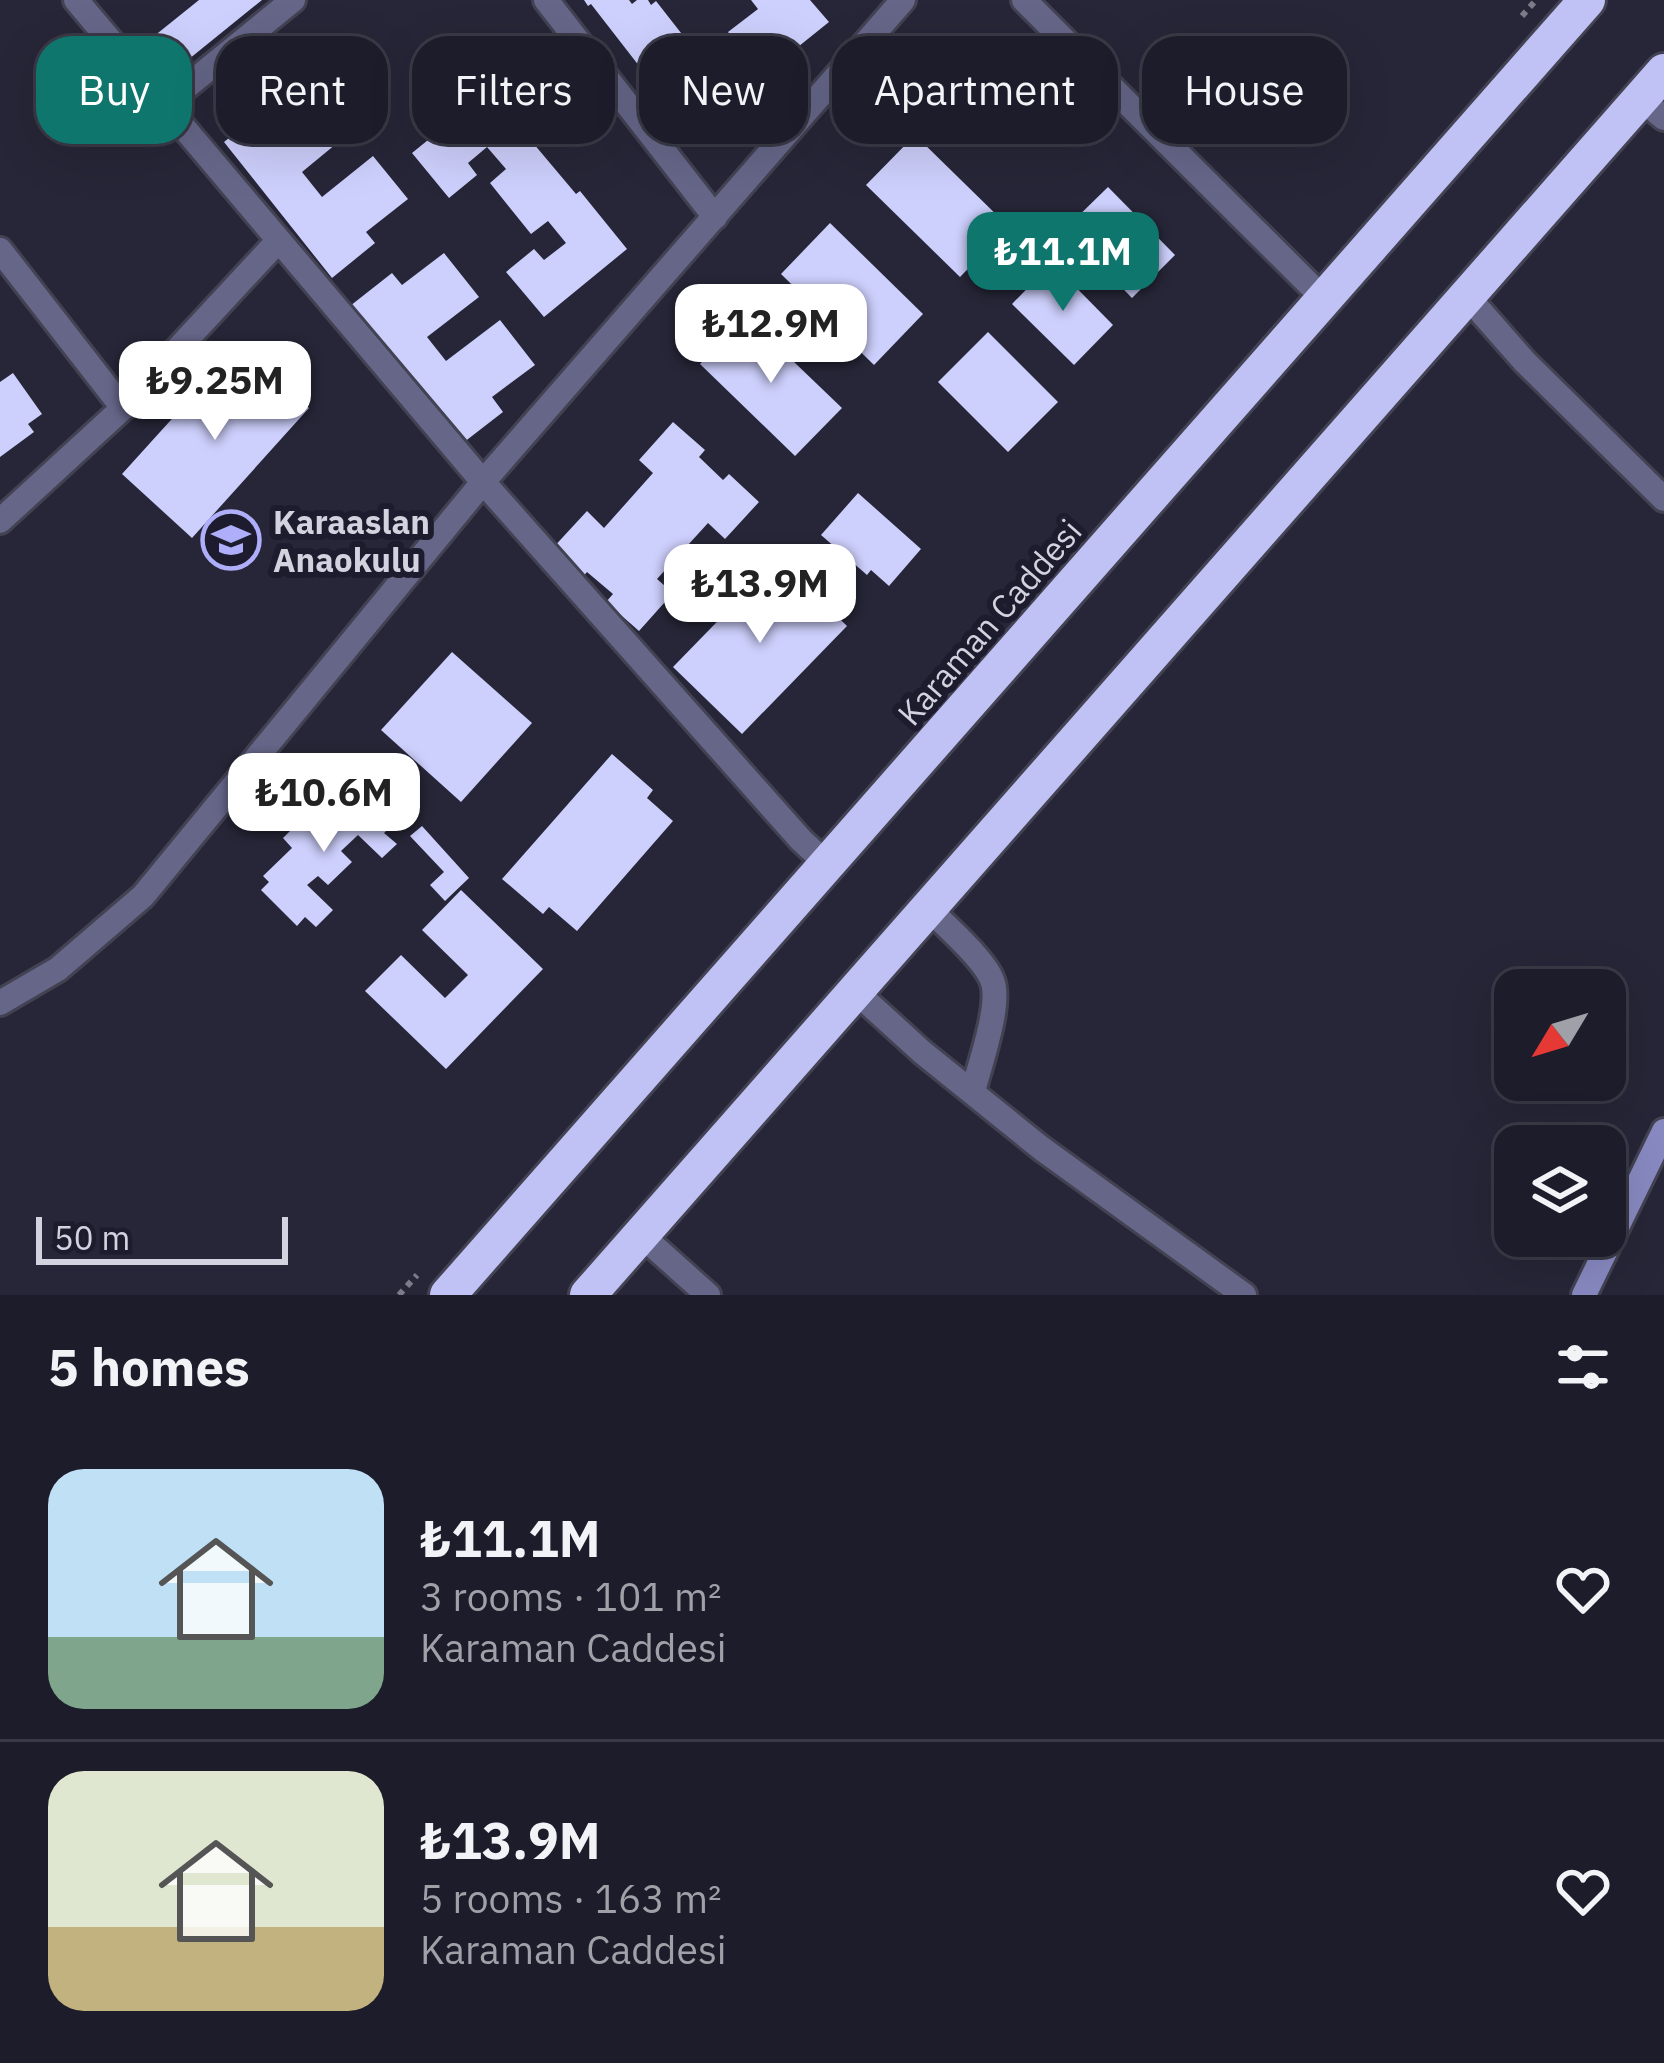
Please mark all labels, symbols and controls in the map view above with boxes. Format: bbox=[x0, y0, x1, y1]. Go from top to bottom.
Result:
chip: Buy bbox=[36, 36, 192, 144]
chip: Rent bbox=[216, 36, 388, 144]
chip: Filters bbox=[412, 36, 615, 144]
chip: New bbox=[639, 36, 808, 144]
chip: Apartment bbox=[832, 36, 1118, 144]
chip: House bbox=[1142, 36, 1347, 144]
pin: ₺11.1M bbox=[965, 212, 1161, 314]
text: ₺11.1M bbox=[994, 225, 1132, 276]
pin: ₺12.9M bbox=[673, 284, 869, 386]
text: ₺12.9M bbox=[702, 297, 840, 348]
pin: ₺9.25M bbox=[117, 341, 313, 443]
text: ₺9.25M bbox=[146, 354, 284, 405]
place label: Karaaslan Anaokulu bbox=[273, 500, 430, 581]
school or university icon: Karaaslan Anaokulu bbox=[200, 509, 262, 571]
street label: Karaman Caddesi bbox=[888, 510, 1090, 734]
pin: ₺13.9M bbox=[662, 544, 858, 646]
text: ₺13.9M bbox=[691, 557, 829, 608]
pin: ₺10.6M bbox=[226, 753, 422, 855]
text: ₺10.6M bbox=[255, 766, 393, 817]
north arrow bbox=[1494, 969, 1626, 1101]
map controls bbox=[1494, 969, 1626, 1257]
button: layers bbox=[1494, 1125, 1626, 1257]
scale bar bbox=[36, 1211, 288, 1264]
text: 50 m bbox=[54, 1216, 130, 1259]
text: 5 homes bbox=[48, 1334, 250, 1400]
icon: filters bbox=[1550, 1334, 1616, 1400]
text: ₺11.1M bbox=[420, 1505, 601, 1571]
icon: home bbox=[144, 1517, 288, 1661]
icon: heart bbox=[1550, 1556, 1616, 1622]
text: 3 rooms · 101 m² bbox=[420, 1571, 722, 1622]
text: Karaman Caddesi bbox=[420, 1622, 727, 1673]
text: ₺13.9M bbox=[420, 1807, 601, 1873]
icon: home bbox=[144, 1819, 288, 1963]
icon: heart bbox=[1550, 1858, 1616, 1924]
text: 5 rooms · 163 m² bbox=[420, 1873, 722, 1924]
text: Karaman Caddesi bbox=[420, 1924, 727, 1975]

